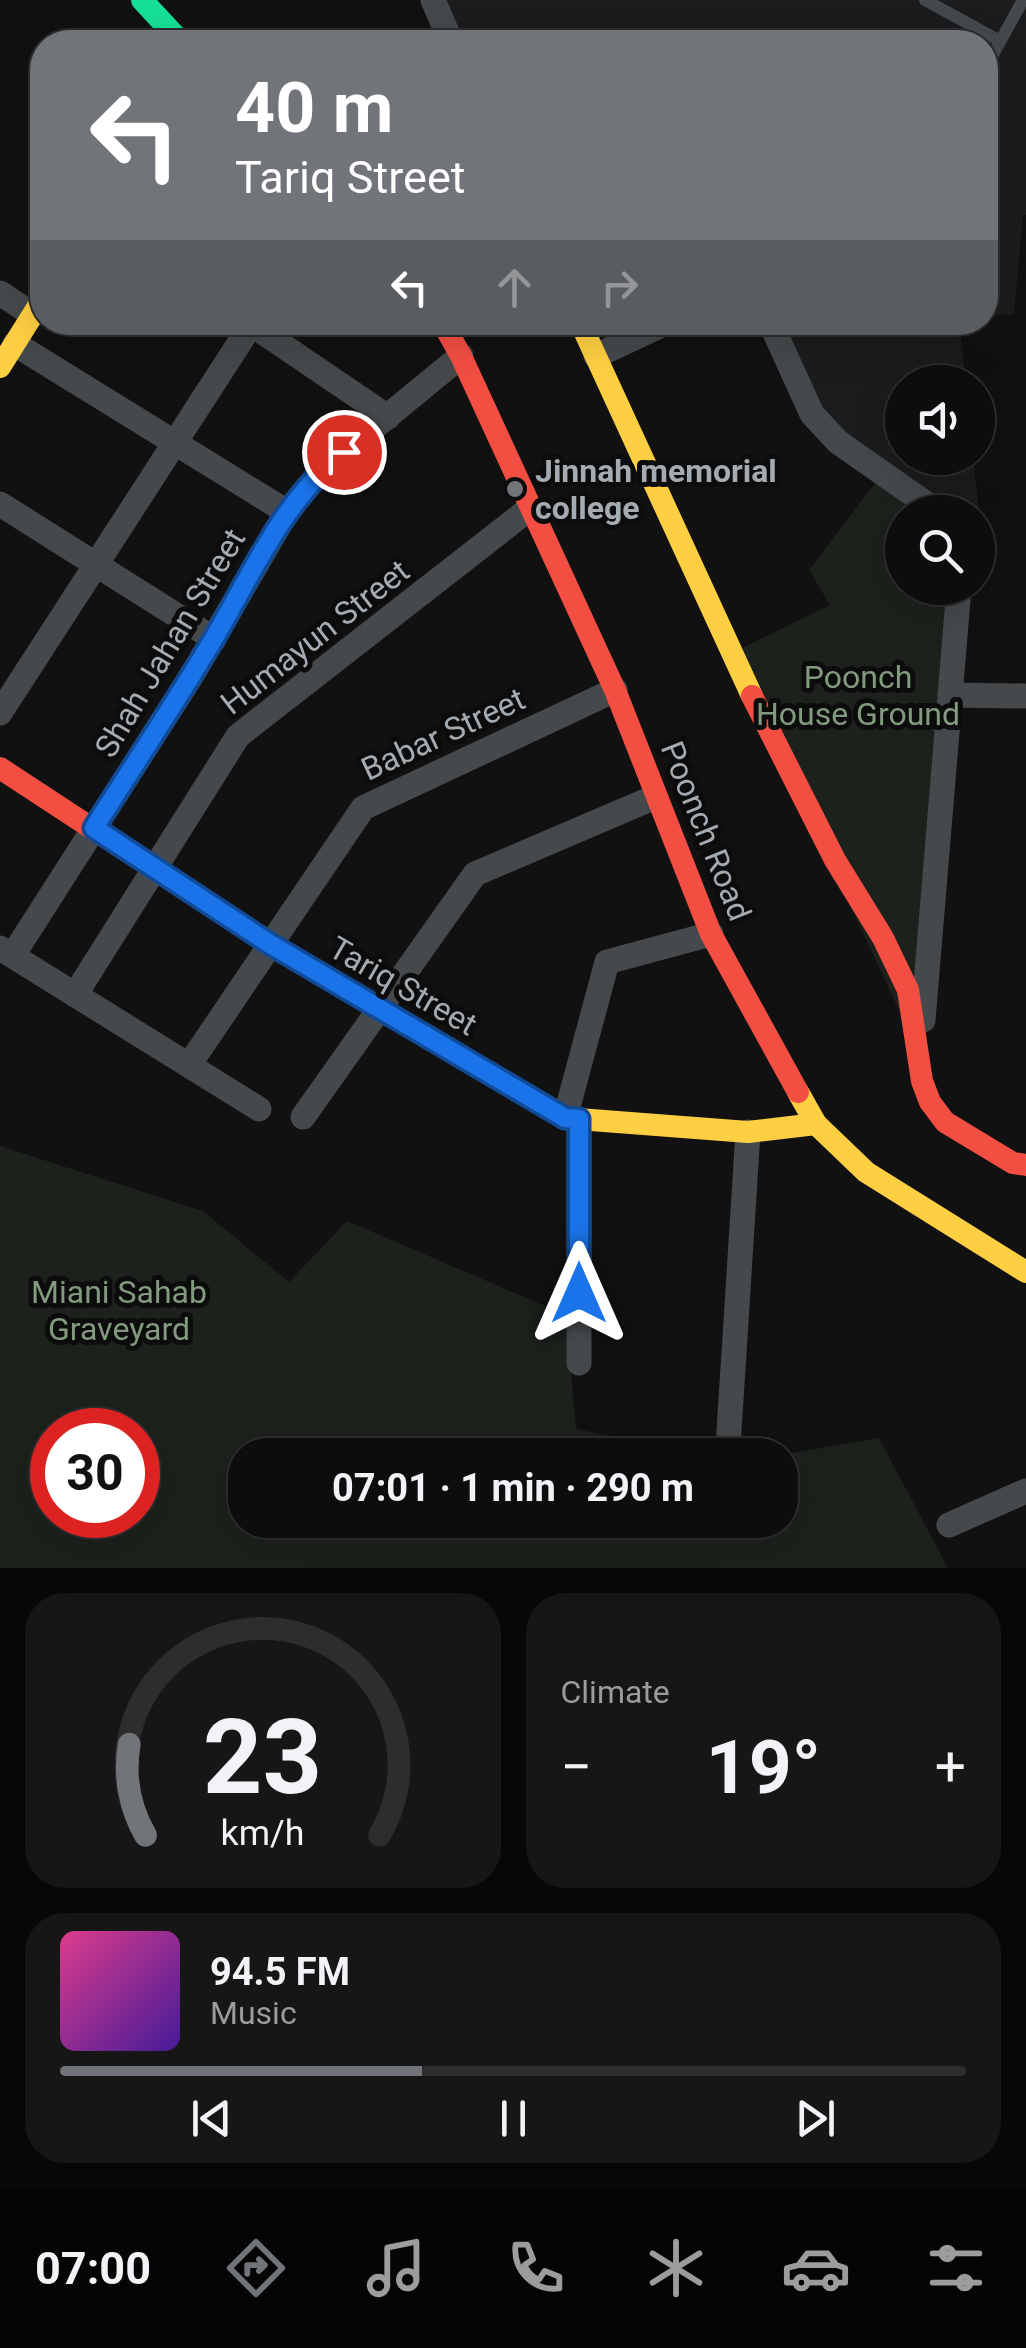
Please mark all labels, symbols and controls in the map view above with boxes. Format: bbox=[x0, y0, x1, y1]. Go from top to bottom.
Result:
text: 40 m bbox=[235, 67, 393, 149]
icon: left bbox=[70, 70, 200, 200]
text: Tariq Street bbox=[235, 151, 466, 204]
icon: left bbox=[382, 260, 437, 315]
icon: ahead bbox=[487, 260, 542, 315]
icon: right bbox=[592, 260, 647, 315]
map controls bbox=[885, 365, 995, 605]
button: sound bbox=[885, 365, 995, 475]
pin bbox=[302, 410, 387, 495]
icon: arrive bbox=[317, 425, 372, 480]
place label: Jinnah memorial college bbox=[535, 452, 777, 527]
marker: Jinnah memorial college bbox=[504, 478, 526, 500]
button: search bbox=[885, 495, 995, 605]
street label: Shah Jahan Street bbox=[87, 522, 253, 764]
street label: Humayun Street bbox=[213, 552, 417, 722]
park label: Poonch House Ground bbox=[756, 658, 960, 733]
street label: Babar Street bbox=[355, 680, 531, 788]
street label: Poonch Road bbox=[653, 736, 759, 926]
street label: Tariq Street bbox=[323, 929, 483, 1043]
position arrow bbox=[527, 1241, 631, 1345]
park label: Miani Sahab Graveyard bbox=[31, 1273, 207, 1348]
speed limit sign: 30 bbox=[30, 1408, 160, 1538]
text: 07:01 · 1 min · 290 m bbox=[332, 1466, 694, 1510]
text: Climate bbox=[561, 1673, 670, 1711]
text: 23 bbox=[203, 1697, 322, 1818]
text: 19° bbox=[706, 1723, 821, 1811]
text: − bbox=[561, 1735, 592, 1799]
text: + bbox=[935, 1735, 966, 1799]
text: km/h bbox=[221, 1812, 305, 1854]
text: 94.5 FM bbox=[210, 1950, 350, 1994]
text: Music bbox=[210, 1994, 297, 2032]
icon: previous bbox=[184, 2091, 239, 2146]
icon: pause bbox=[486, 2091, 541, 2146]
icon: next bbox=[788, 2091, 843, 2146]
icon: directions bbox=[221, 2233, 291, 2303]
icon: music bbox=[361, 2233, 431, 2303]
icon: phone bbox=[501, 2233, 571, 2303]
icon: climate bbox=[641, 2233, 711, 2303]
icon: car bbox=[781, 2233, 851, 2303]
icon: filters bbox=[921, 2233, 991, 2303]
text: 07:00 bbox=[35, 2242, 151, 2295]

